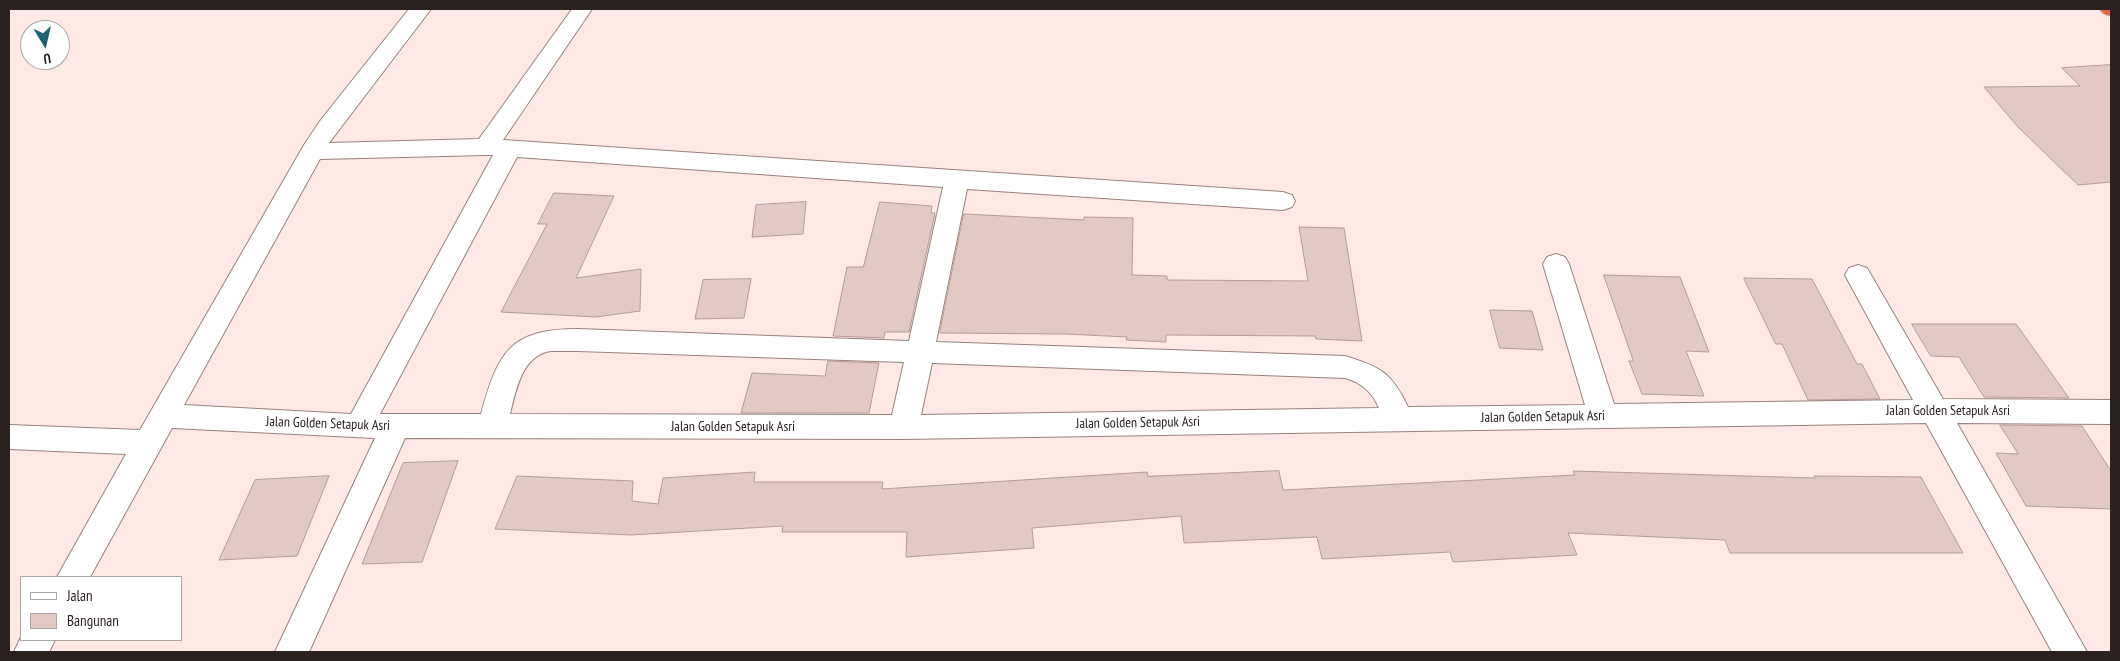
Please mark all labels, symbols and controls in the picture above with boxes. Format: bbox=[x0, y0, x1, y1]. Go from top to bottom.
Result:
north arrow bbox=[20, 20, 70, 70]
text: U bbox=[42, 49, 52, 68]
street label: Jalan Golden Setapuk Asri bbox=[1886, 403, 2010, 419]
street label: Jalan Golden Setapuk Asri bbox=[1481, 408, 1605, 426]
street label: Jalan Golden Setapuk Asri bbox=[266, 413, 390, 435]
street label: Jalan Golden Setapuk Asri bbox=[1076, 414, 1200, 432]
street label: Jalan Golden Setapuk Asri bbox=[671, 419, 795, 435]
legend bbox=[20, 576, 182, 641]
text: Jalan bbox=[67, 586, 93, 605]
text: Bangunan bbox=[67, 611, 119, 630]

